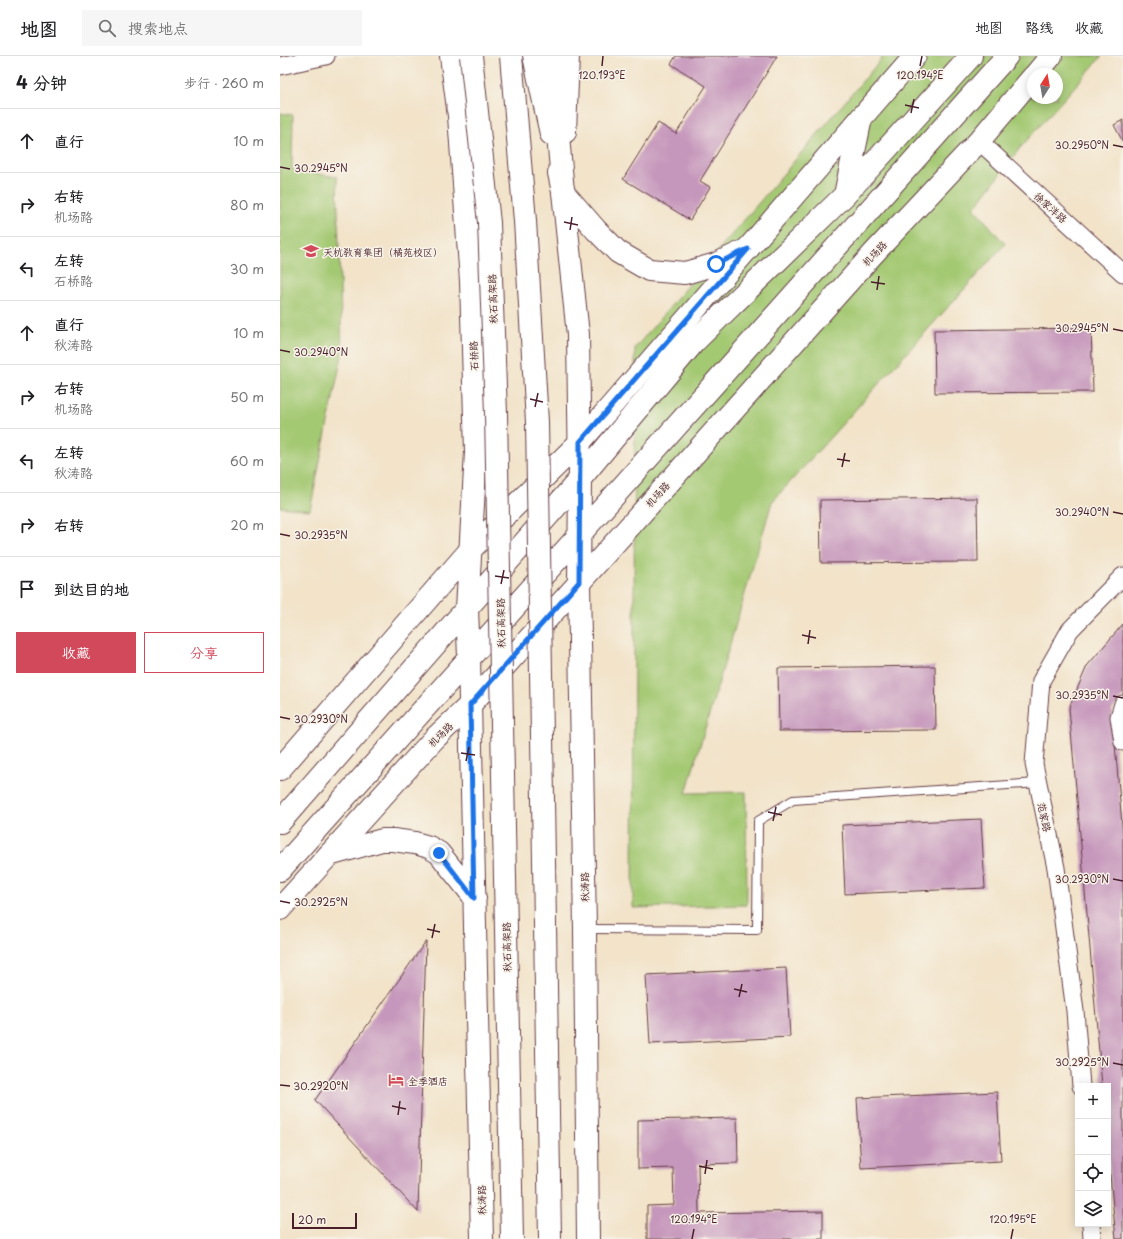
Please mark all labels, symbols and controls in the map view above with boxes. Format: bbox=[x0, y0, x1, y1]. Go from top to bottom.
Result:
search box bbox=[82, 10, 362, 46]
text: 地图 bbox=[20, 14, 58, 42]
text: 搜索地点 bbox=[128, 16, 188, 39]
icon: search bbox=[96, 17, 118, 39]
text: 地图 bbox=[975, 17, 1003, 38]
text: 路线 bbox=[1025, 17, 1053, 38]
text: 收藏 bbox=[1075, 17, 1103, 38]
text: 120.193°E bbox=[578, 67, 626, 82]
text: 120.194°E bbox=[896, 67, 944, 82]
north arrow bbox=[1027, 68, 1063, 104]
text: 4 分钟 bbox=[16, 69, 67, 95]
text: 步行 · 260 m bbox=[184, 73, 264, 92]
text: 直行 bbox=[54, 129, 84, 152]
icon: ahead bbox=[16, 130, 38, 152]
text: 10 m bbox=[234, 131, 264, 150]
text: 30.2950°N bbox=[1055, 137, 1109, 152]
text: 30.2945°N bbox=[294, 160, 348, 175]
text: 右转 bbox=[54, 184, 84, 207]
street label: 徐家洋路 bbox=[1031, 188, 1071, 226]
icon: right bbox=[16, 194, 38, 216]
text: 80 m bbox=[230, 195, 264, 214]
text: 机场路 bbox=[54, 207, 93, 226]
street label: 机场路 bbox=[858, 237, 890, 269]
school or university icon: 天杭教育集团（橘苑校区） bbox=[302, 242, 320, 260]
place label: 天杭教育集团（橘苑校区） bbox=[323, 244, 443, 259]
text: 左转 bbox=[54, 248, 84, 271]
route start bbox=[707, 255, 725, 273]
icon: left bbox=[16, 258, 38, 280]
text: 30 m bbox=[230, 259, 264, 278]
text: 石桥路 bbox=[54, 271, 93, 290]
street label: 秋石高架路 bbox=[484, 274, 500, 324]
text: 直行 bbox=[54, 312, 84, 335]
text: 30.2945°N bbox=[1055, 320, 1109, 335]
icon: ahead bbox=[16, 322, 38, 344]
text: 10 m bbox=[234, 323, 264, 342]
text: 秋涛路 bbox=[54, 335, 93, 354]
street label: 石桥路 bbox=[465, 341, 481, 371]
text: 30.2940°N bbox=[294, 344, 348, 359]
text: 右转 bbox=[54, 376, 84, 399]
icon: right bbox=[16, 386, 38, 408]
text: 50 m bbox=[230, 387, 264, 406]
text: 机场路 bbox=[54, 399, 93, 418]
text: 左转 bbox=[54, 440, 84, 463]
icon: left bbox=[16, 450, 38, 472]
text: 60 m bbox=[230, 451, 264, 470]
text: 秋涛路 bbox=[54, 463, 93, 482]
street label: 机场路 bbox=[641, 478, 673, 510]
text: 30.2940°N bbox=[1055, 504, 1109, 519]
text: 右转 bbox=[54, 513, 84, 536]
icon: right bbox=[16, 514, 38, 536]
text: 20 m bbox=[230, 515, 264, 534]
text: 30.2935°N bbox=[294, 527, 348, 542]
text: 到达目的地 bbox=[54, 577, 129, 600]
icon: arrive bbox=[16, 578, 38, 600]
street label: 秋石高架路 bbox=[492, 598, 508, 648]
button: 收藏 bbox=[16, 632, 136, 673]
button: 分享 bbox=[144, 632, 264, 673]
text: 30.2935°N bbox=[1055, 687, 1109, 702]
text: 30.2930°N bbox=[294, 711, 348, 726]
street label: 机场路 bbox=[424, 718, 456, 750]
street label: 范家路 bbox=[1035, 801, 1055, 833]
route end bbox=[430, 844, 448, 862]
text: 30.2930°N bbox=[1055, 871, 1109, 886]
street label: 秋涛路 bbox=[576, 872, 592, 902]
text: 30.2925°N bbox=[294, 894, 348, 909]
street label: 秋石高架路 bbox=[498, 922, 514, 972]
text: 30.2925°N bbox=[1055, 1054, 1109, 1069]
hotel icon: 全季酒店 bbox=[387, 1071, 405, 1089]
place label: 全季酒店 bbox=[408, 1073, 448, 1088]
text: 30.2920°N bbox=[293, 1078, 349, 1093]
map controls bbox=[1075, 1083, 1111, 1227]
button: + bbox=[1075, 1083, 1111, 1119]
button: − bbox=[1075, 1119, 1111, 1155]
button: locate bbox=[1075, 1155, 1111, 1191]
street label: 秋涛路 bbox=[473, 1185, 489, 1215]
button: layers bbox=[1075, 1191, 1111, 1227]
scale bar bbox=[292, 1211, 357, 1230]
text: 20 m bbox=[298, 1211, 326, 1228]
text: 120.194°E bbox=[670, 1211, 718, 1226]
text: 120.195°E bbox=[990, 1211, 1036, 1226]

